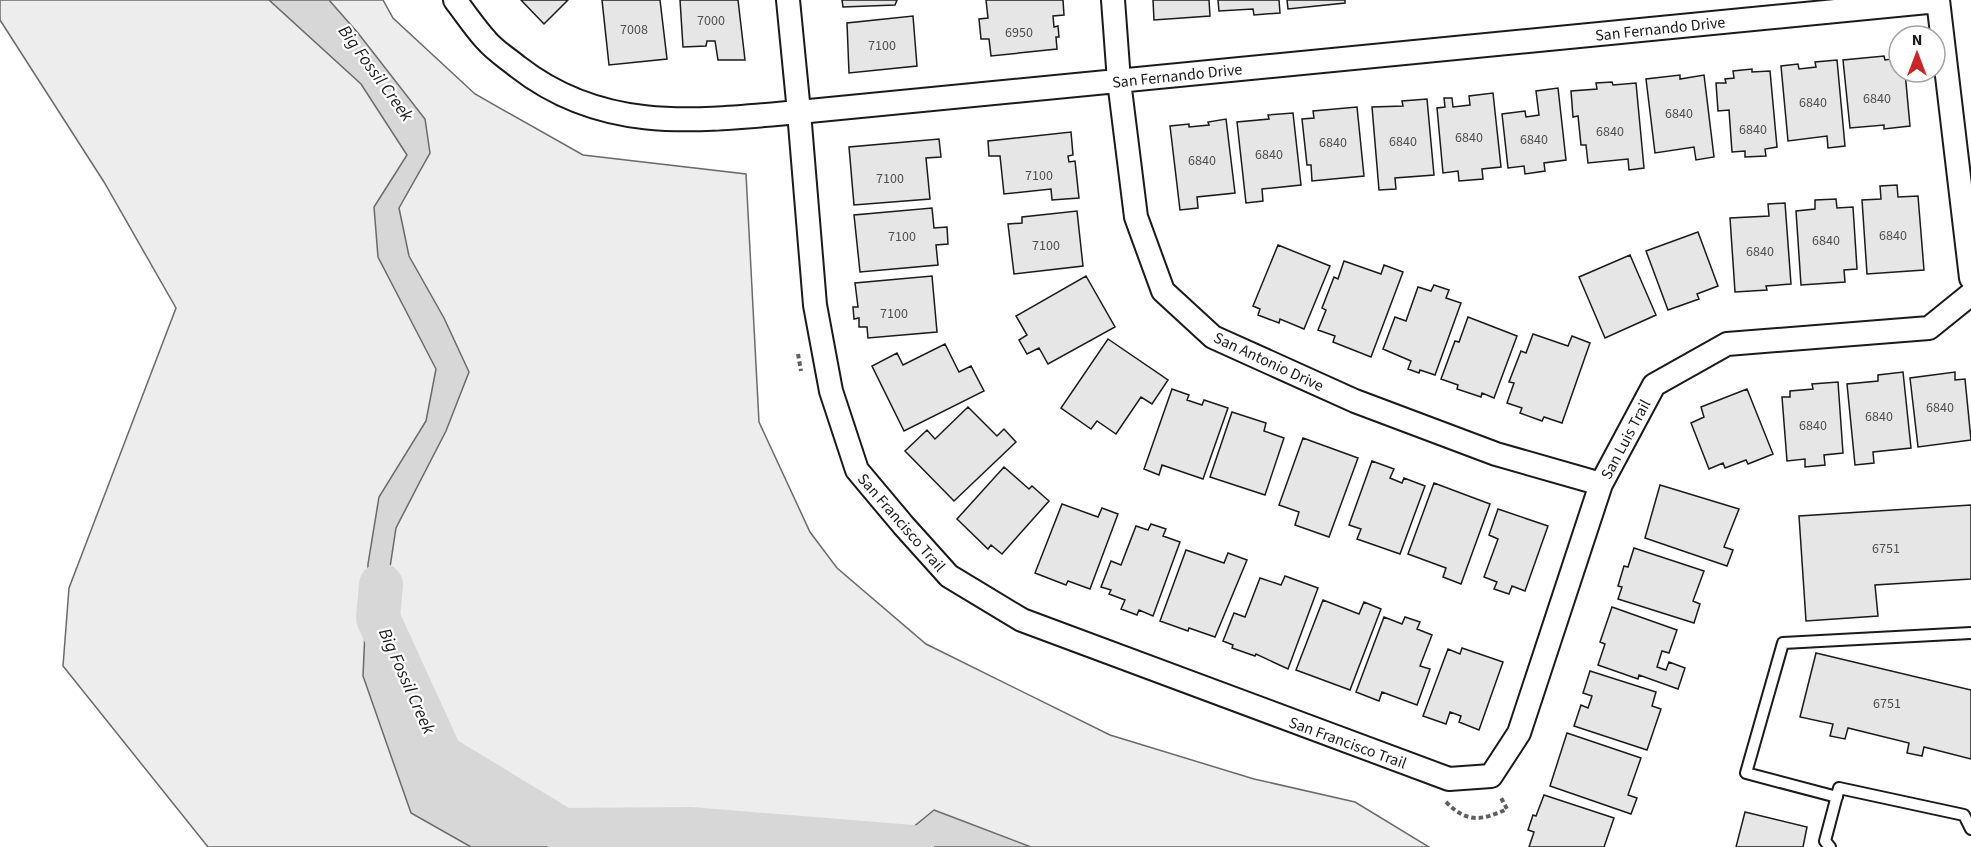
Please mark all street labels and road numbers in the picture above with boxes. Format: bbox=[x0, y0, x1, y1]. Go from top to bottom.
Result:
street label: San Fernando Drive bbox=[1594, 11, 1726, 47]
street label: San Fernando Drive bbox=[1111, 58, 1243, 94]
street label: San Antonio Drive bbox=[1210, 327, 1327, 397]
street label: San Luis Trail bbox=[1596, 396, 1656, 483]
street label: San Francisco Trail bbox=[852, 469, 950, 577]
street label: San Francisco Trail bbox=[1286, 711, 1410, 774]

